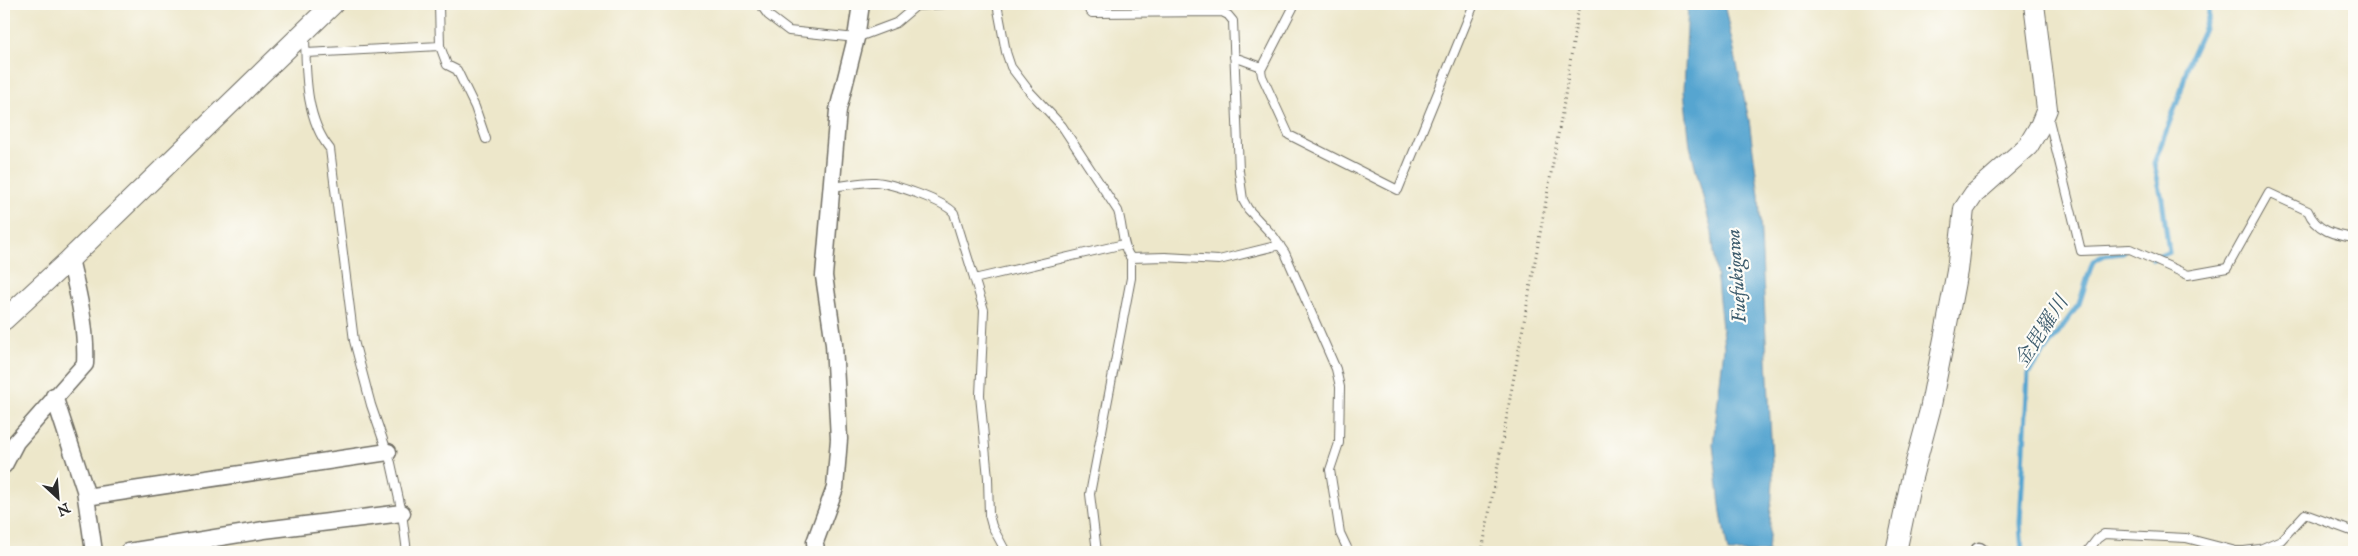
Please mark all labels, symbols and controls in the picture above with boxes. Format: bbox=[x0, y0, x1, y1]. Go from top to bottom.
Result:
water label: Fuefukigawa bbox=[1721, 228, 1754, 324]
water label: 金毘羅川 bbox=[2010, 290, 2075, 372]
north arrow bbox=[32, 474, 82, 524]
text: N bbox=[54, 498, 74, 520]

